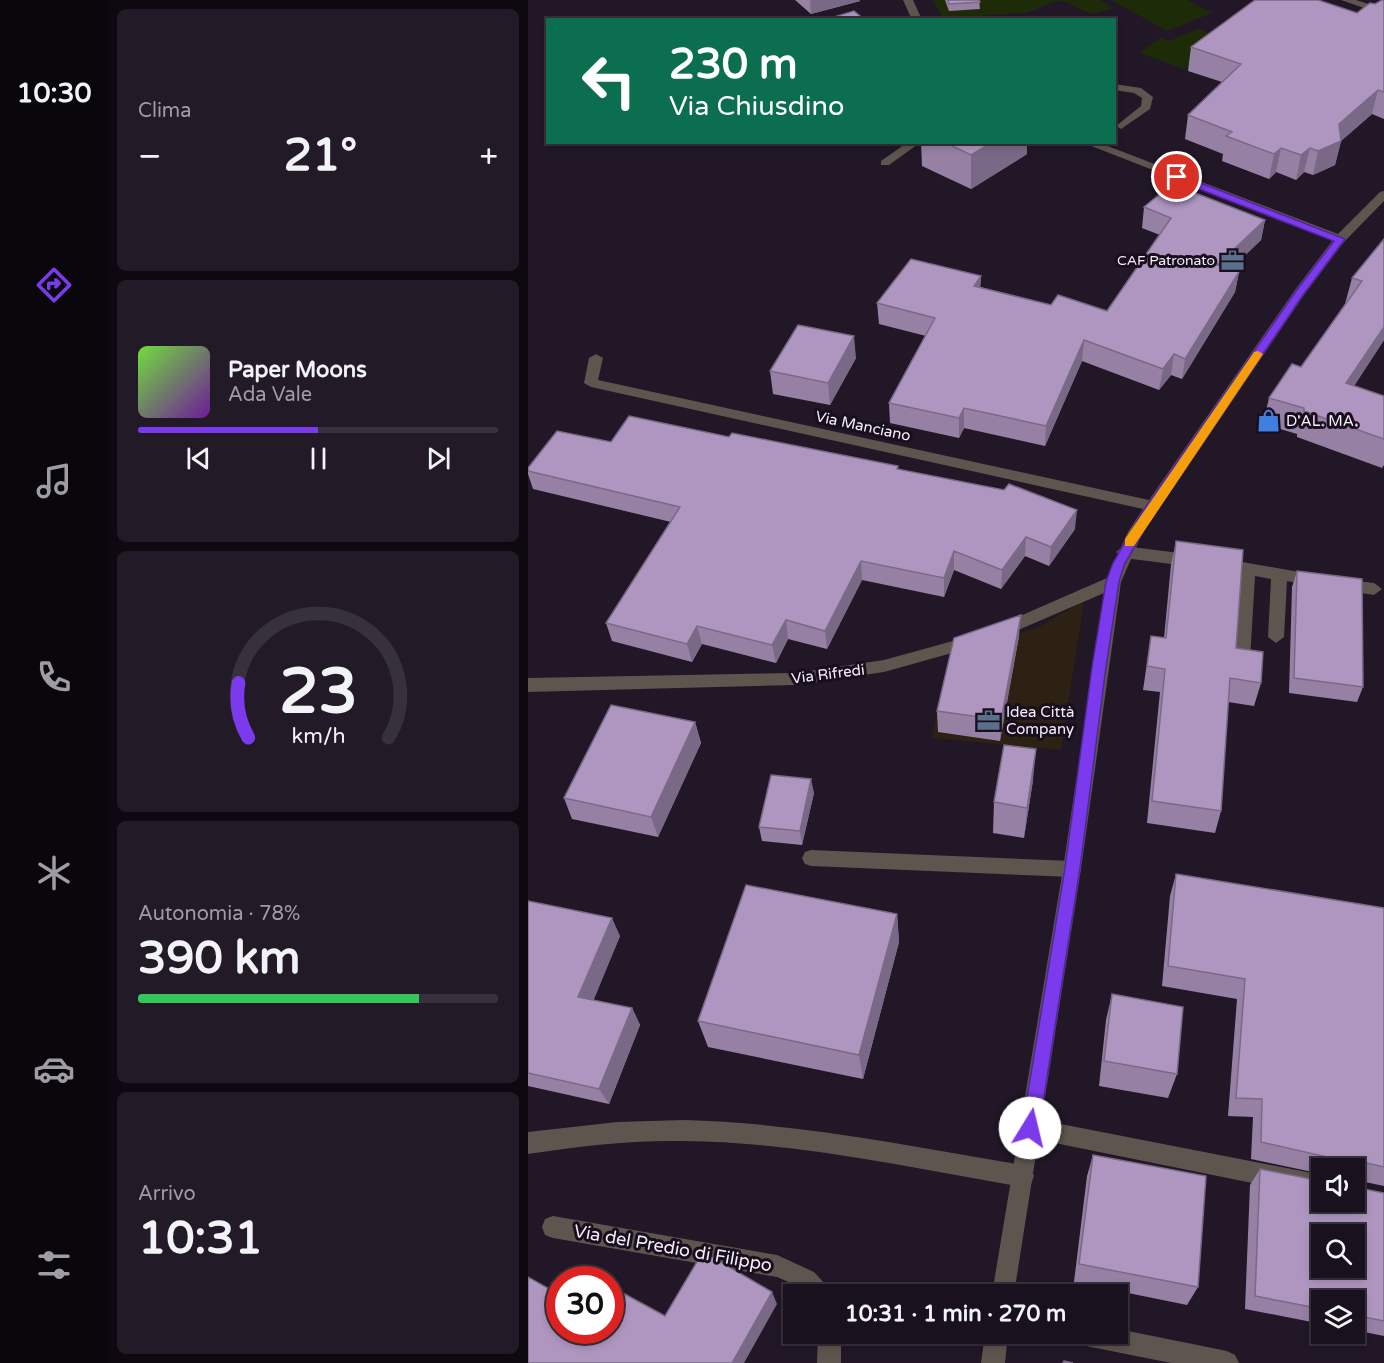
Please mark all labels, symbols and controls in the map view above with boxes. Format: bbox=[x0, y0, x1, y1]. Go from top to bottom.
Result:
text: 230 m bbox=[669, 39, 798, 90]
icon: left bbox=[570, 42, 648, 120]
text: 10:30 bbox=[17, 77, 91, 110]
text: Via Chiusdino bbox=[669, 90, 844, 123]
text: Clima bbox=[138, 99, 191, 123]
text: 21° bbox=[284, 129, 357, 183]
text: − bbox=[138, 137, 162, 176]
text: + bbox=[479, 137, 498, 176]
pin bbox=[1151, 151, 1202, 202]
icon: arrive bbox=[1160, 160, 1193, 193]
office icon: CAF Patronato bbox=[1220, 247, 1246, 273]
place label: CAF Patronato bbox=[1117, 252, 1215, 269]
icon: directions bbox=[33, 264, 75, 306]
text: Paper Moons bbox=[228, 357, 367, 383]
text: Ada Vale bbox=[228, 383, 312, 407]
street label: Via Manciano bbox=[814, 407, 912, 445]
shop icon: D'AL. MA. bbox=[1255, 408, 1281, 434]
place label: D'AL. MA. bbox=[1286, 412, 1358, 430]
icon: previous bbox=[182, 442, 215, 475]
icon: pause bbox=[302, 442, 335, 475]
icon: next bbox=[422, 442, 455, 475]
icon: music bbox=[33, 460, 75, 502]
icon: phone bbox=[33, 656, 75, 698]
text: 23 bbox=[279, 656, 357, 731]
street label: Via Rifredi bbox=[790, 661, 866, 687]
place label: Idea Città Company bbox=[1006, 703, 1074, 738]
office icon: Idea Città Company bbox=[975, 708, 1001, 734]
text: km/h bbox=[291, 724, 345, 750]
icon: climate bbox=[33, 852, 75, 894]
text: Autonomia · 78% bbox=[138, 902, 300, 926]
text: 390 km bbox=[138, 932, 300, 986]
icon: car bbox=[33, 1048, 75, 1090]
position arrow bbox=[998, 1096, 1062, 1160]
map controls bbox=[1311, 1158, 1365, 1344]
button: sound bbox=[1311, 1158, 1365, 1212]
text: Arrivo bbox=[138, 1182, 196, 1206]
text: 10:31 bbox=[138, 1212, 263, 1266]
street label: Via del Predio di Filippo bbox=[572, 1220, 774, 1276]
button: search bbox=[1311, 1224, 1365, 1278]
icon: filters bbox=[33, 1244, 75, 1286]
speed limit sign: 30 bbox=[546, 1266, 624, 1344]
button: layers bbox=[1311, 1290, 1365, 1344]
text: 10:31 · 1 min · 270 m bbox=[845, 1301, 1066, 1327]

